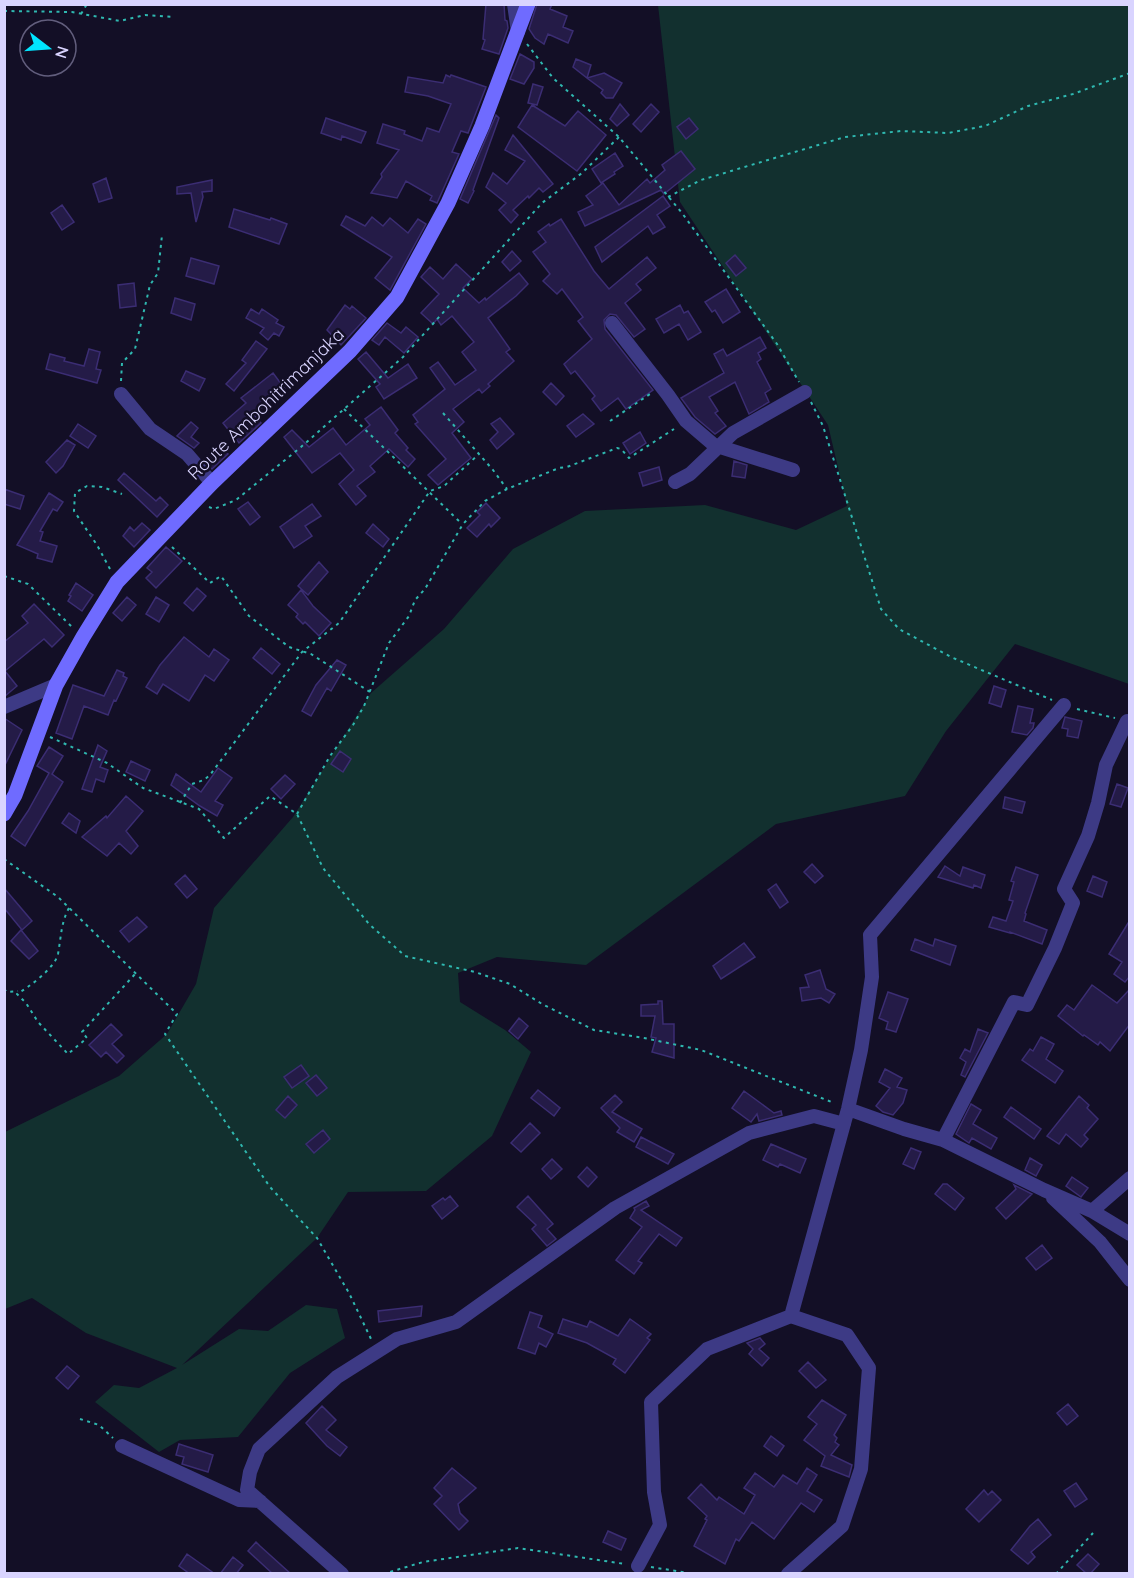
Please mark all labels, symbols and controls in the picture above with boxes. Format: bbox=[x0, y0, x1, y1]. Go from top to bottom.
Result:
north arrow bbox=[18, 18, 78, 78]
text: N bbox=[51, 44, 74, 61]
street label: Route Ambohitrimanjaka bbox=[183, 323, 349, 484]

